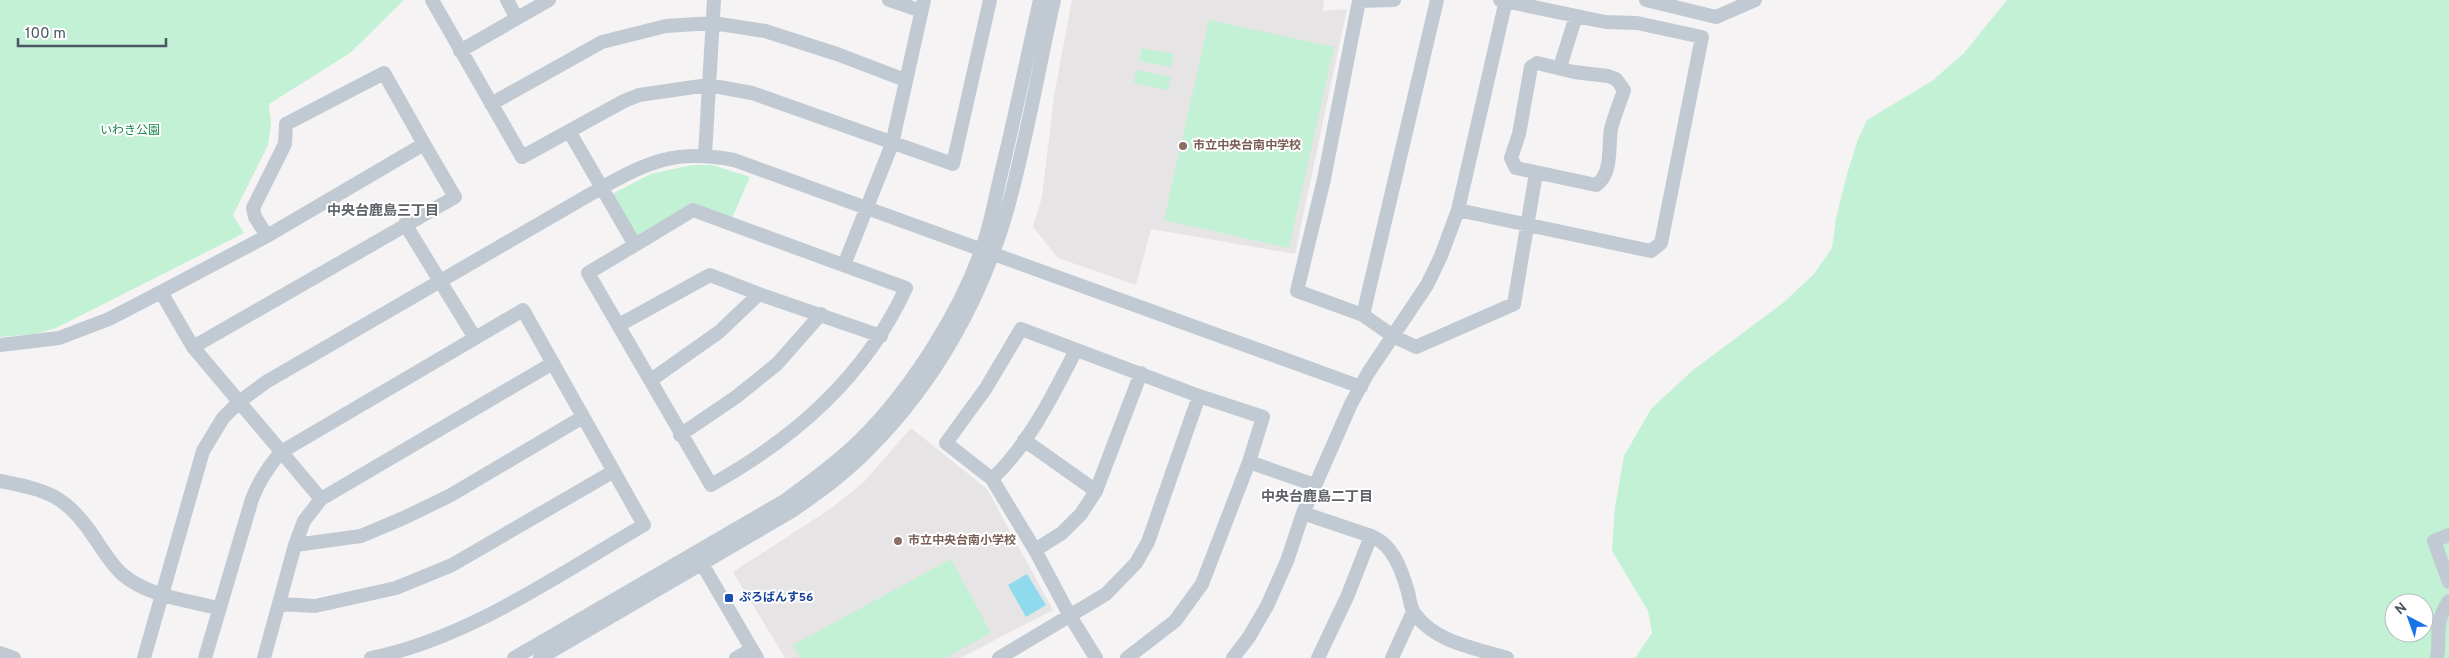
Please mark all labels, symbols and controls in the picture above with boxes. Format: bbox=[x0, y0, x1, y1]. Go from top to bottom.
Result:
scale bar bbox=[18, 15, 165, 47]
text: 100 m bbox=[25, 25, 66, 44]
park label: いわき公園 bbox=[100, 123, 160, 139]
place label: 市立中央台南中学校 bbox=[1193, 138, 1301, 154]
marker: 市立中央台南中学校 bbox=[1177, 140, 1189, 152]
district label: 中央台鹿島三丁目 bbox=[327, 203, 439, 220]
district label: 中央台鹿島二丁目 bbox=[1261, 489, 1373, 506]
place label: 市立中央台南小学校 bbox=[908, 533, 1016, 549]
marker: 市立中央台南小学校 bbox=[892, 535, 904, 547]
place label: ぷろばんす56 bbox=[739, 590, 813, 606]
marker: ぷろばんす56 bbox=[723, 592, 735, 604]
north arrow bbox=[2384, 593, 2434, 643]
text: N bbox=[2392, 600, 2411, 619]

